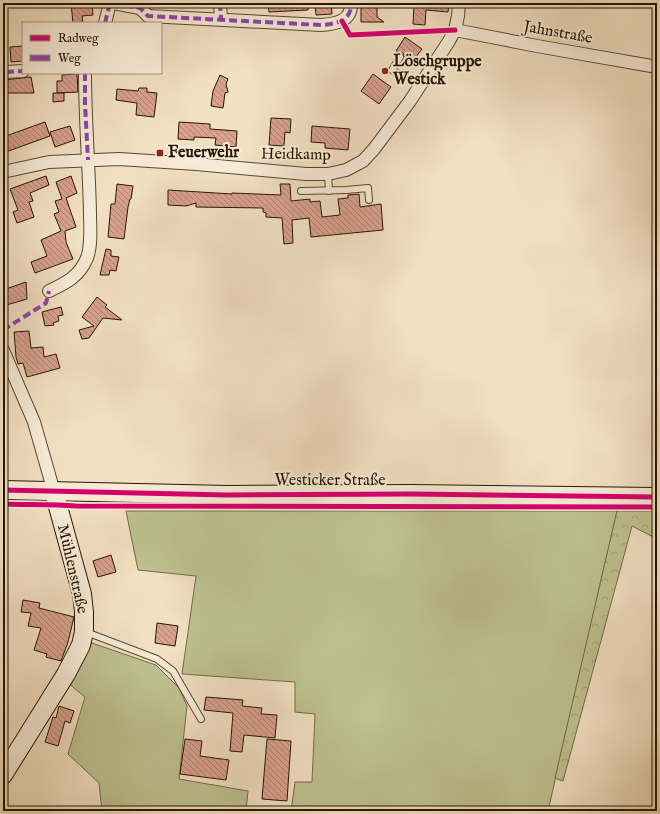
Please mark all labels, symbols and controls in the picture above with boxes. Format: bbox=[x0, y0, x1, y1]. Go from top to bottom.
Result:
street label: Jahnstraße bbox=[520, 17, 594, 49]
legend bbox=[22, 22, 162, 74]
text: Radweg bbox=[58, 31, 99, 46]
text: Weg bbox=[58, 51, 81, 66]
place label: Löschgruppe Westick bbox=[392, 52, 482, 90]
marker: Löschgruppe Westick bbox=[380, 66, 390, 76]
place label: Feuerwehr bbox=[168, 143, 239, 163]
street label: Heidkamp bbox=[261, 144, 332, 166]
marker: Feuerwehr bbox=[155, 148, 165, 158]
street label: Westicker Straße bbox=[274, 471, 386, 491]
street label: Mühlenstraße bbox=[52, 522, 92, 616]

